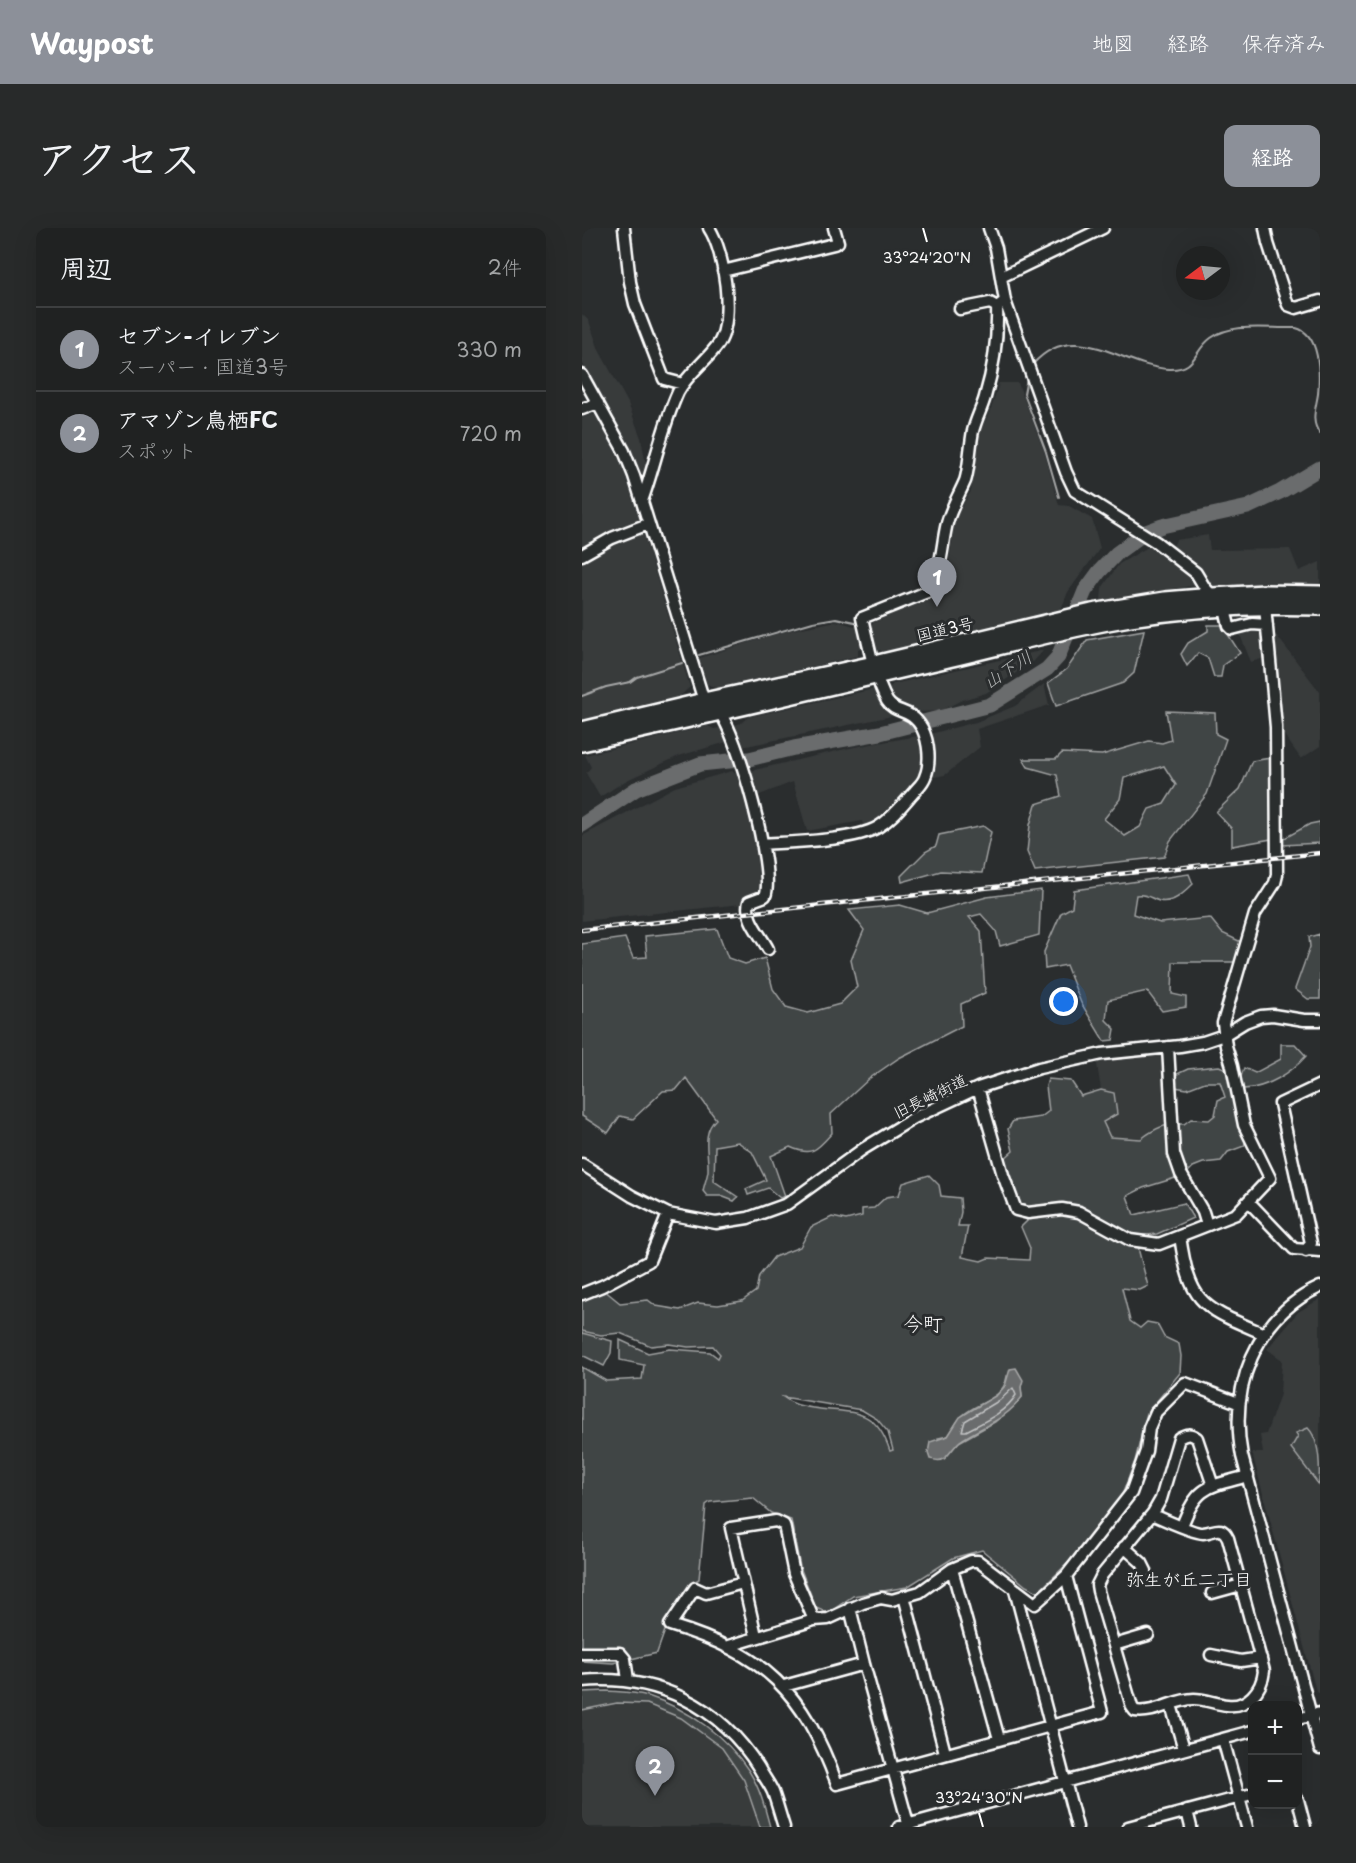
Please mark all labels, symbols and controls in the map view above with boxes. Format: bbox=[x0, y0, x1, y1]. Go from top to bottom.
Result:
text: Waypost bbox=[30, 21, 154, 64]
text: 地図 bbox=[1092, 26, 1134, 58]
text: 経路 bbox=[1167, 26, 1209, 58]
text: 保存済み bbox=[1242, 26, 1326, 58]
text: アクセス bbox=[36, 125, 201, 188]
button: 経路 bbox=[1224, 125, 1320, 187]
text: 33°24'20"N bbox=[883, 245, 971, 268]
north arrow bbox=[1176, 246, 1230, 300]
text: 周辺 bbox=[60, 248, 112, 287]
text: 2件 bbox=[488, 252, 522, 282]
text: セブン-イレブン bbox=[117, 318, 281, 351]
text: 1 bbox=[75, 334, 84, 364]
text: 330 m bbox=[456, 334, 522, 364]
text: スーパー · 国道3号 bbox=[117, 351, 288, 381]
text: アマゾン鳥栖FC bbox=[117, 402, 278, 435]
text: 2 bbox=[72, 418, 87, 448]
text: 720 m bbox=[460, 418, 522, 448]
text: スポット bbox=[117, 435, 197, 465]
pin: 1 bbox=[918, 558, 956, 607]
street label: 国道3号 bbox=[914, 610, 976, 646]
water label: 山下川 bbox=[977, 643, 1037, 695]
your location bbox=[1049, 987, 1078, 1016]
street label: 旧長崎街道 bbox=[888, 1067, 971, 1123]
district label: 今町 bbox=[903, 1308, 943, 1338]
district label: 弥生が丘二丁目 bbox=[1126, 1565, 1252, 1592]
map controls bbox=[1248, 1701, 1302, 1809]
button: + bbox=[1248, 1701, 1302, 1755]
pin: 2 bbox=[636, 1746, 674, 1796]
button: − bbox=[1248, 1755, 1302, 1809]
text: 33°24'30"N bbox=[935, 1785, 1023, 1808]

